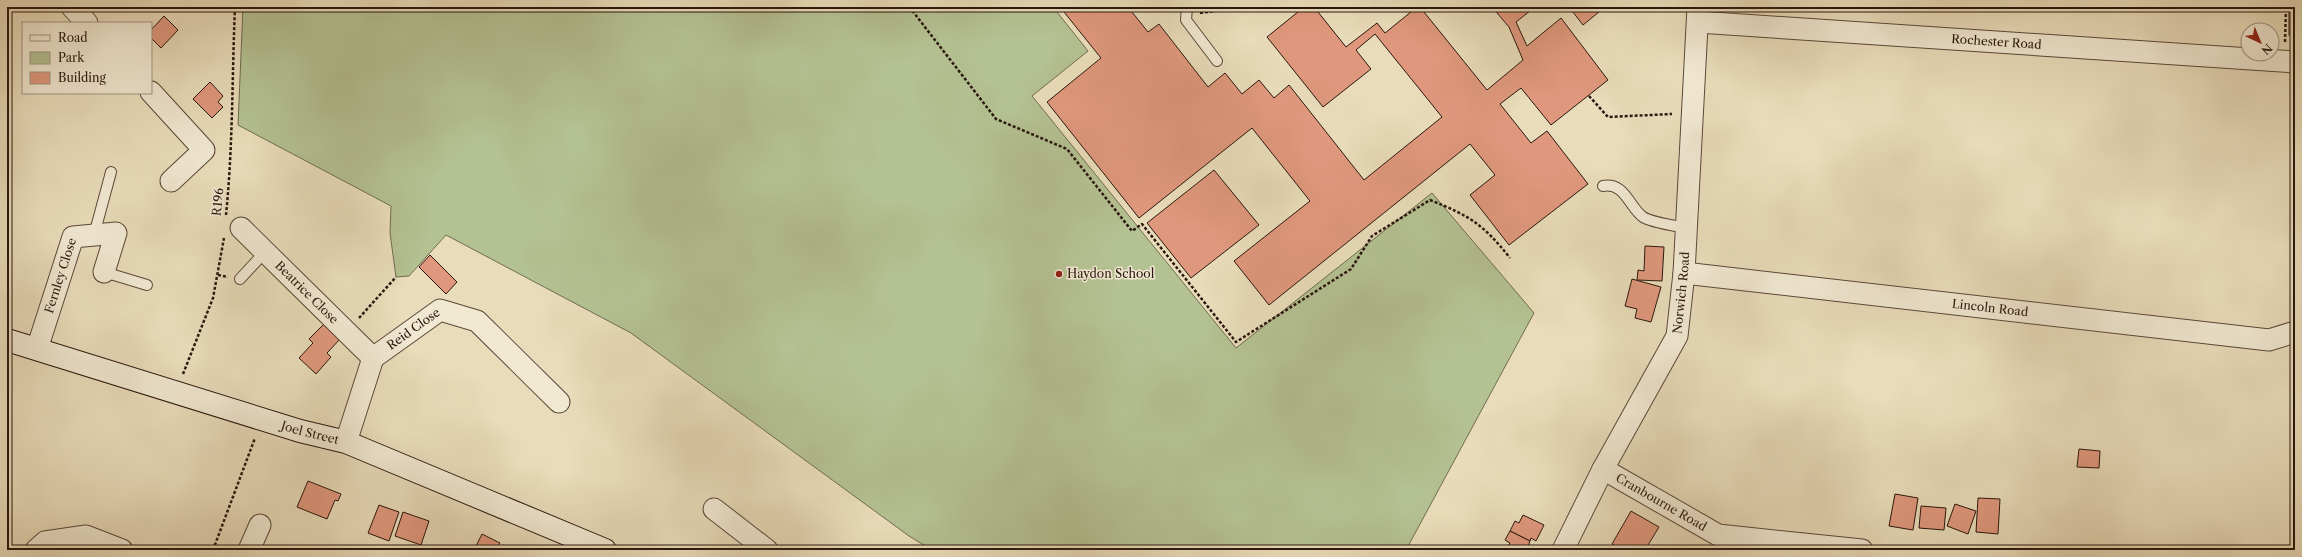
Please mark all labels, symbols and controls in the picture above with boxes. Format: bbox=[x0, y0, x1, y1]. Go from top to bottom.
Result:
legend bbox=[22, 22, 152, 94]
north arrow bbox=[2240, 22, 2280, 62]
text: Road bbox=[58, 30, 88, 45]
street label: Rochester Road bbox=[1951, 31, 2043, 52]
text: N bbox=[2258, 41, 2275, 58]
text: Park bbox=[58, 50, 85, 65]
text: Building bbox=[58, 70, 106, 85]
street label: R196 bbox=[209, 187, 226, 217]
street label: Fernley Close bbox=[41, 236, 79, 315]
street label: Norwich Road bbox=[1669, 251, 1692, 335]
street label: Beatrice Close bbox=[272, 258, 342, 327]
place label: Haydon School bbox=[1067, 266, 1155, 281]
marker: Haydon School bbox=[1054, 269, 1064, 279]
street label: Lincoln Road bbox=[1951, 296, 2030, 319]
street label: Reid Close bbox=[384, 304, 443, 353]
street label: Joel Street bbox=[278, 417, 341, 447]
street label: Cranbourne Road bbox=[1613, 470, 1710, 534]

